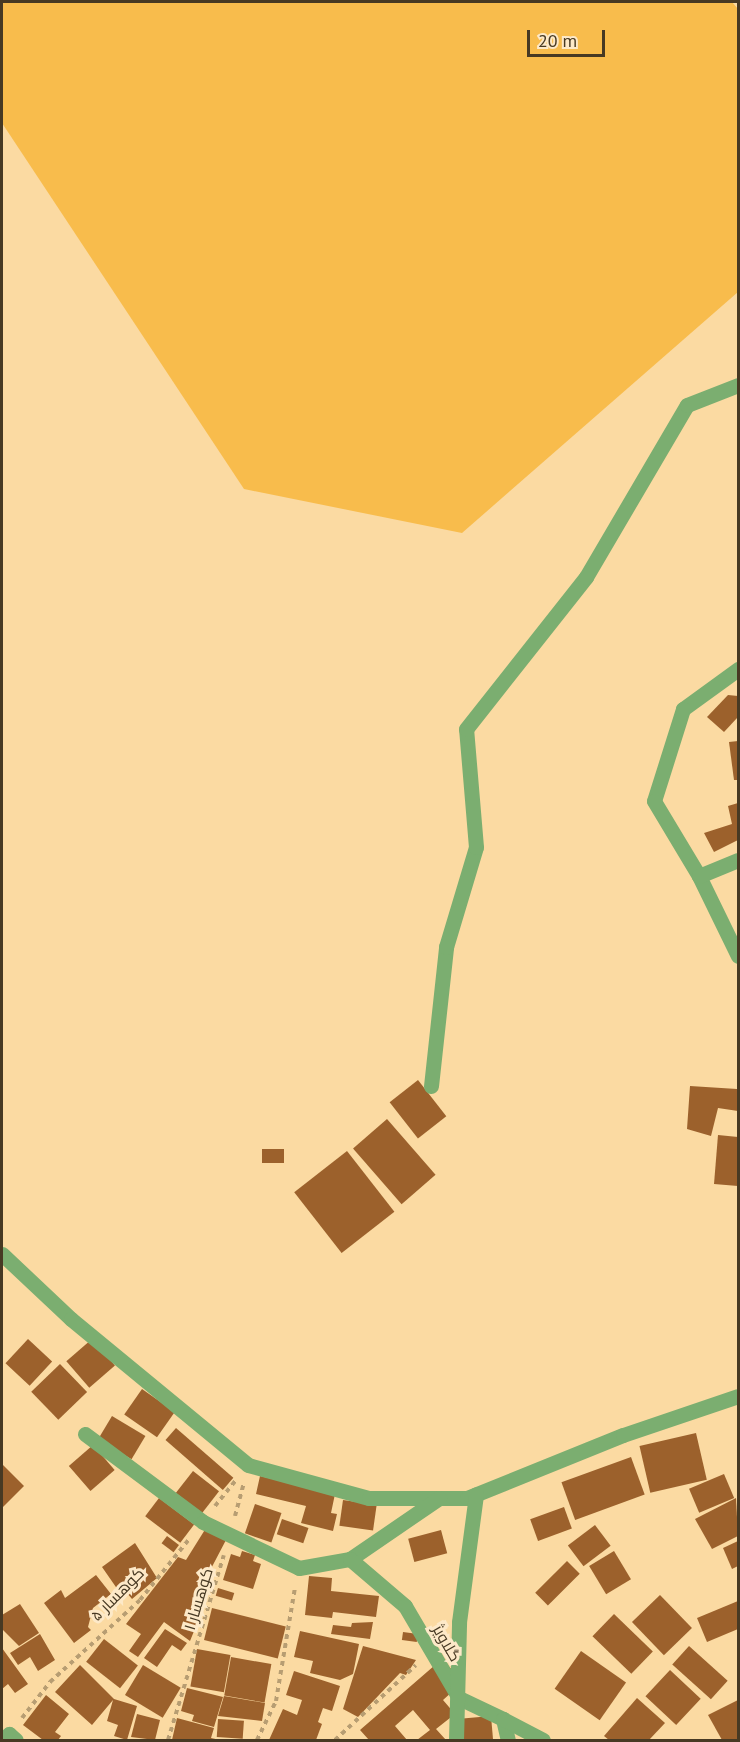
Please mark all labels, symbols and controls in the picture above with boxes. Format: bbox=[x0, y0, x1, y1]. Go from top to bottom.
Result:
scale bar bbox=[530, 18, 608, 56]
text: 20 m bbox=[538, 29, 577, 52]
street label: کوهسار ۵ bbox=[86, 1563, 148, 1625]
street label: کوهسار ۱ bbox=[179, 1566, 217, 1632]
street label: گلاویژ bbox=[429, 1621, 465, 1665]

